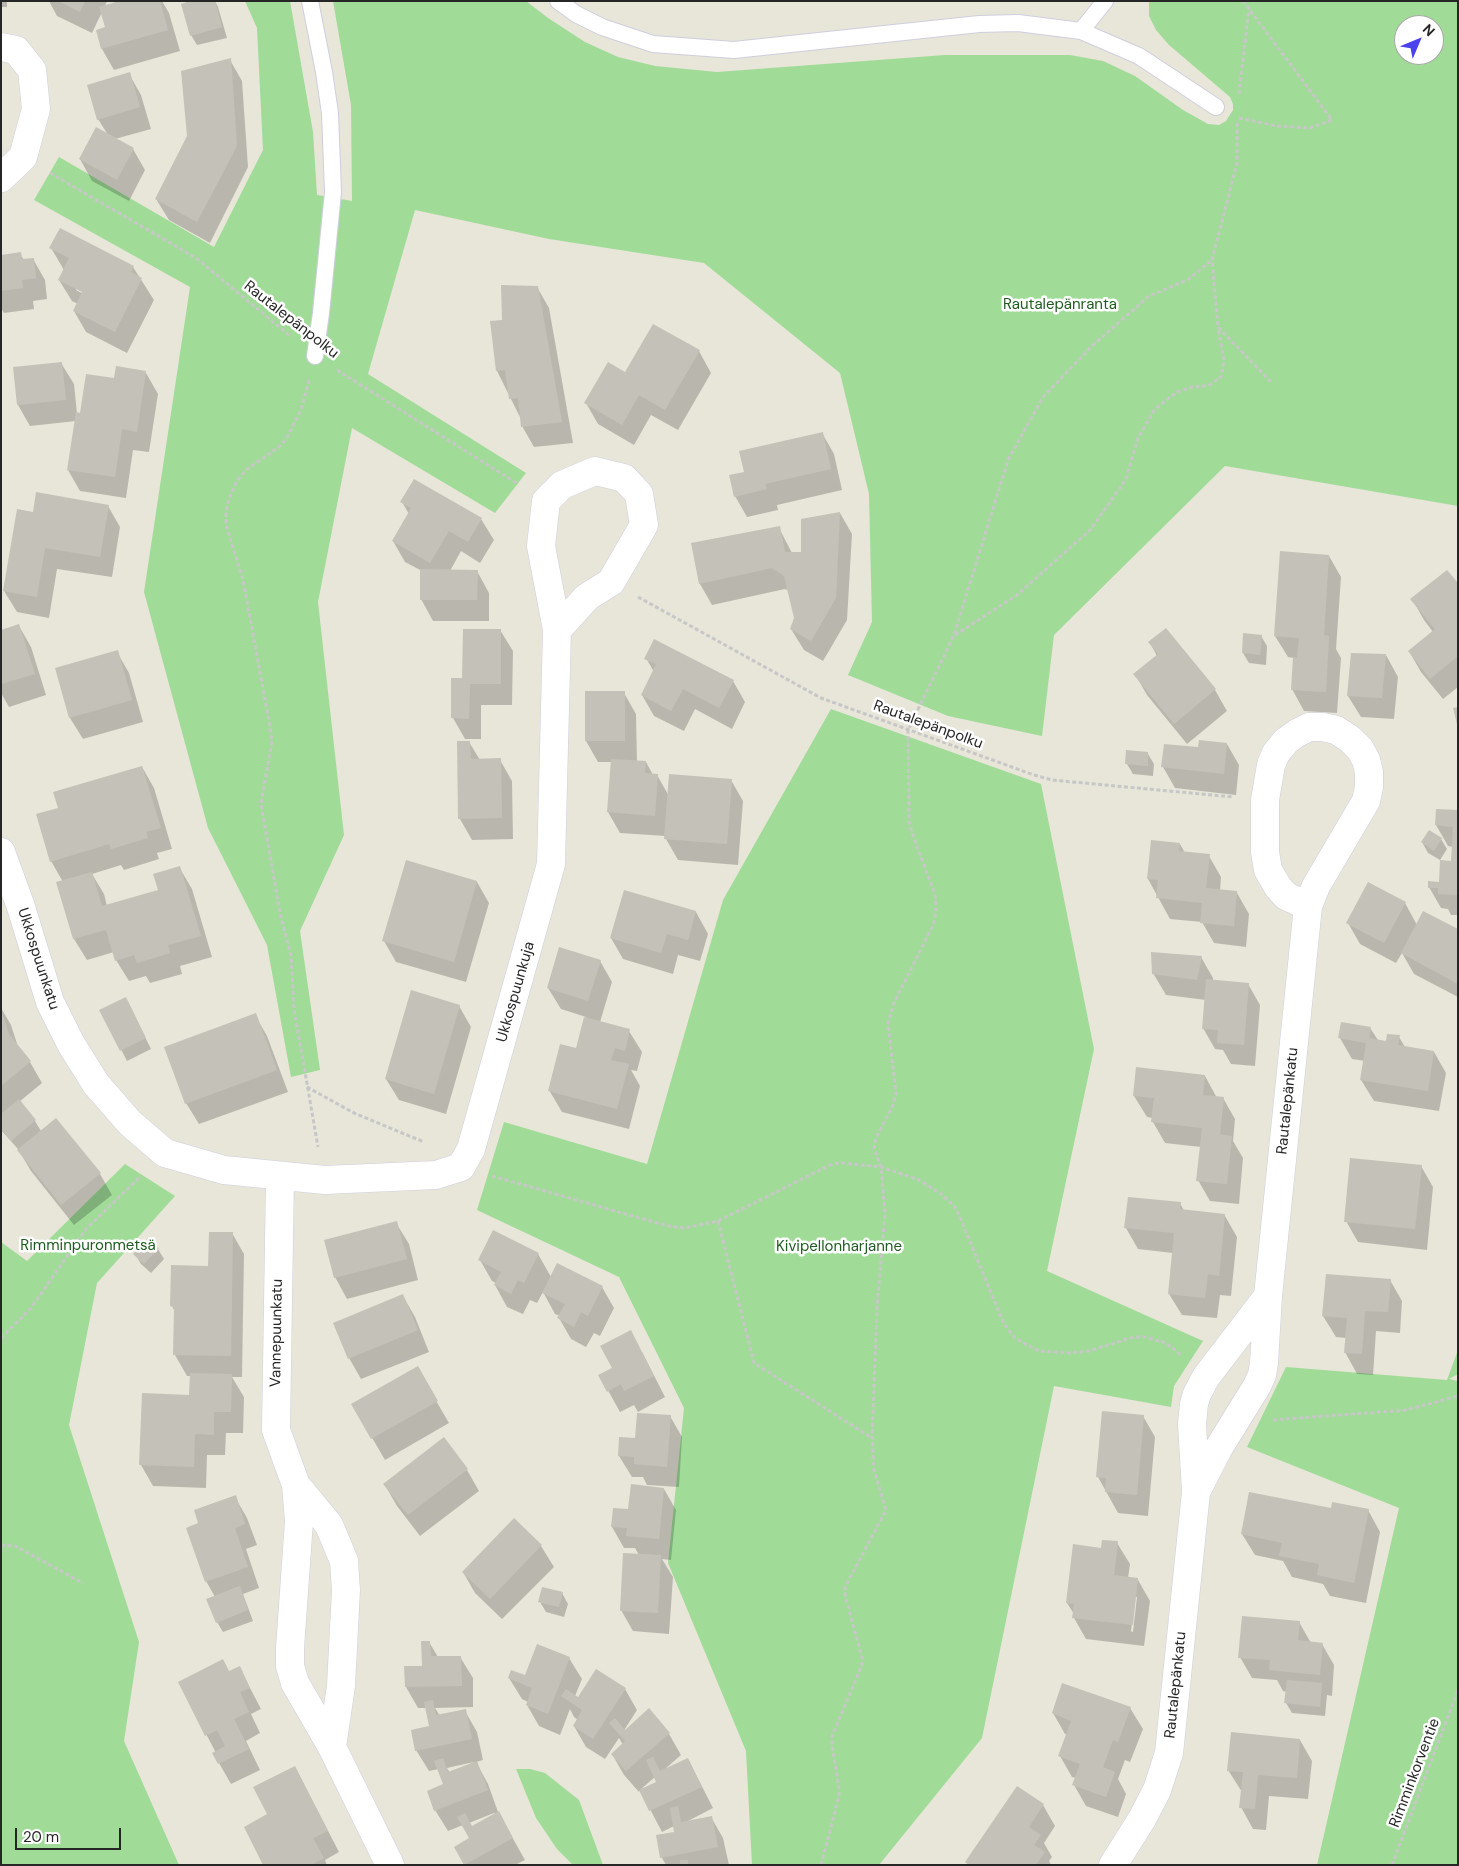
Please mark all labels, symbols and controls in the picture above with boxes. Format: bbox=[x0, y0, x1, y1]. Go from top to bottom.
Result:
north arrow bbox=[1394, 15, 1444, 65]
text: N bbox=[1419, 20, 1439, 40]
street label: Rautalepänpolku bbox=[240, 277, 342, 363]
park label: Rautalepänranta bbox=[1003, 296, 1117, 314]
street label: Rautalepänpolku bbox=[871, 697, 985, 753]
street label: Ukkospuunkatu bbox=[13, 906, 63, 1012]
street label: Ukkospuunkuja bbox=[493, 940, 539, 1044]
street label: Rautalepänkatu bbox=[1273, 1047, 1303, 1155]
park label: Rimminpuronmetsä bbox=[20, 1237, 156, 1255]
park label: Kivipellonharjanne bbox=[776, 1238, 902, 1256]
street label: Vannepuunkatu bbox=[267, 1279, 287, 1387]
street label: Rautalepänkatu bbox=[1161, 1631, 1191, 1739]
street label: Rimminkorventie bbox=[1386, 1716, 1444, 1830]
scale bar bbox=[18, 1818, 124, 1850]
text: 20 m bbox=[23, 1827, 59, 1847]

